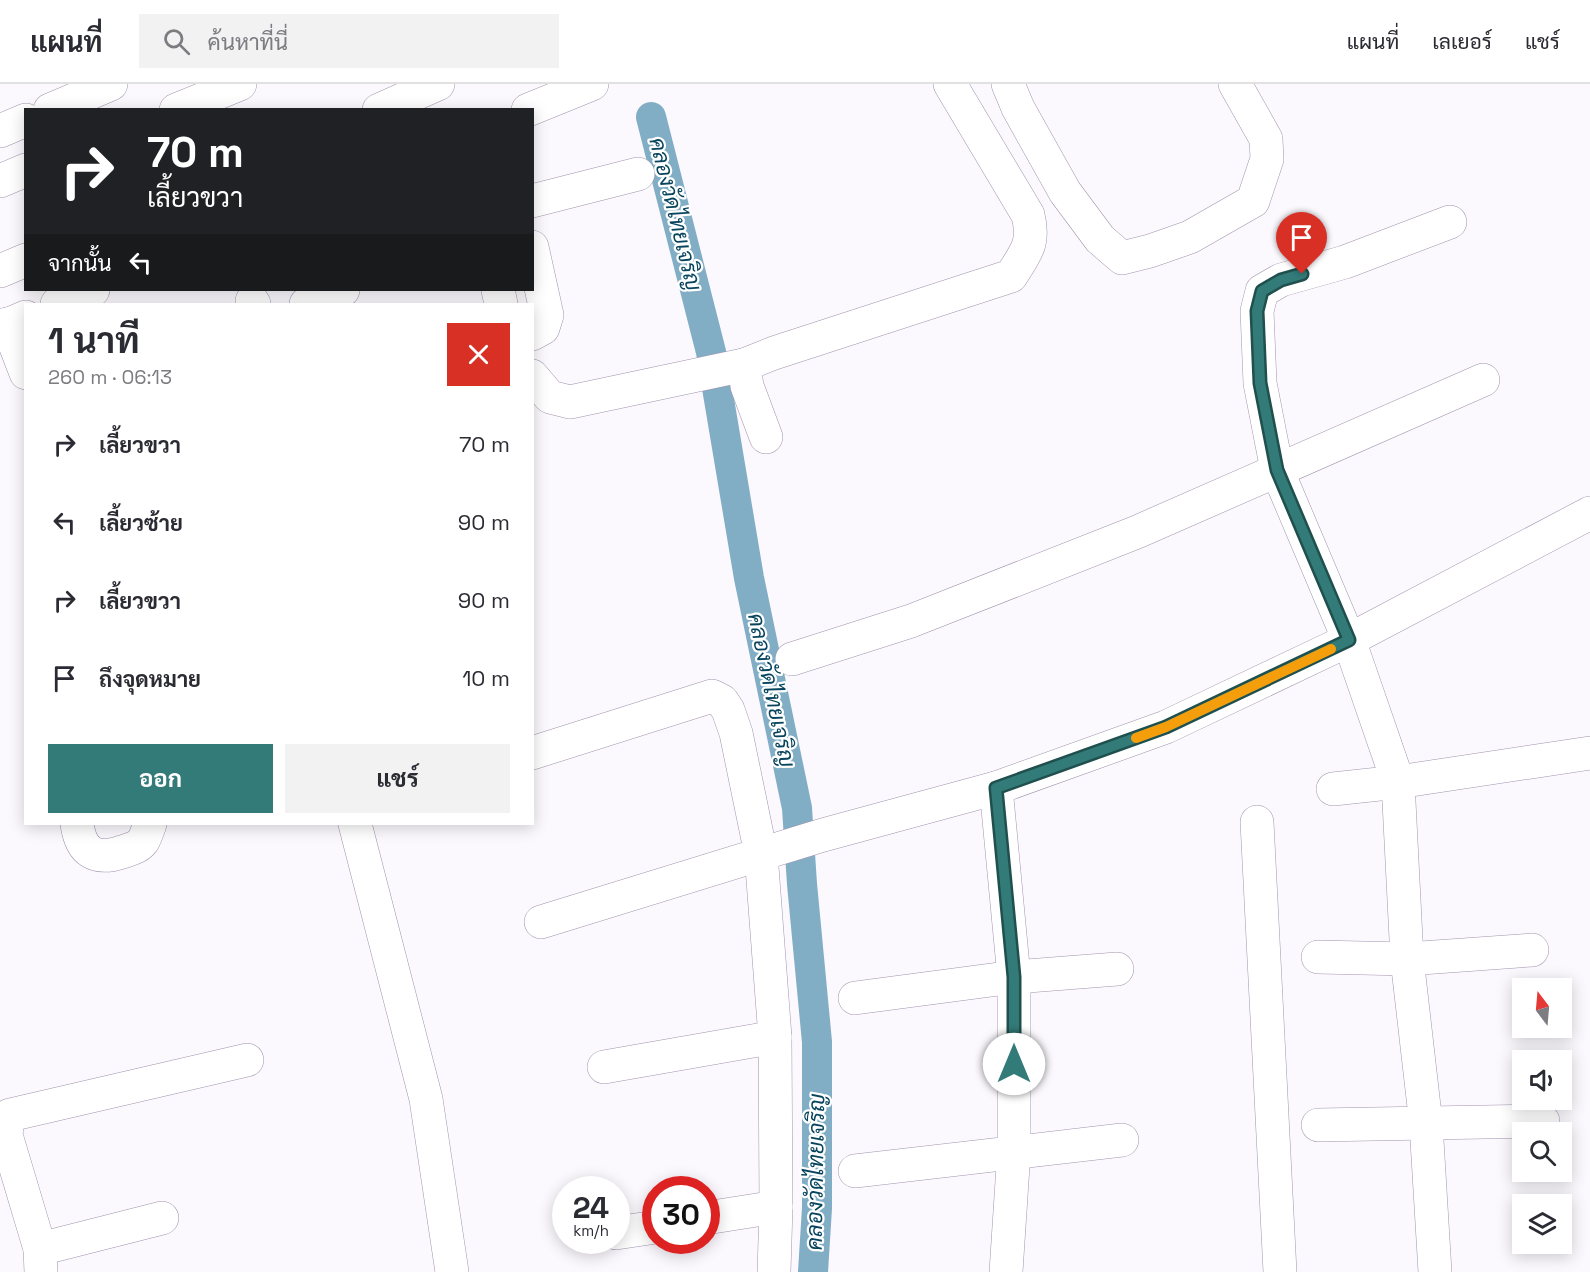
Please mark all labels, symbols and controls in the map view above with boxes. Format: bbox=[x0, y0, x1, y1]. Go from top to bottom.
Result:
search box bbox=[139, 14, 559, 68]
text: แผนที่ bbox=[30, 24, 103, 60]
icon: search bbox=[160, 25, 193, 58]
text: ค้นหาที่นี่ bbox=[208, 28, 288, 56]
text: แผนที่ bbox=[1347, 28, 1399, 55]
text: เลเยอร์ bbox=[1432, 28, 1492, 55]
text: แชร์ bbox=[1525, 28, 1560, 55]
text: 70 m bbox=[147, 126, 244, 179]
icon: right bbox=[48, 132, 126, 210]
water label: คลองวัดไทยเจริญ bbox=[643, 135, 709, 293]
text: เลี้ยวขวา bbox=[147, 180, 243, 215]
pin bbox=[1276, 212, 1327, 274]
icon: arrive bbox=[1285, 221, 1318, 254]
icon: left bbox=[124, 246, 157, 279]
text: จากนั้น bbox=[48, 249, 112, 277]
text: 1 นาที bbox=[48, 318, 140, 364]
button: close bbox=[447, 323, 510, 386]
text: 260 m · 06:13 bbox=[48, 364, 172, 390]
icon: right bbox=[48, 428, 81, 461]
text: 70 m bbox=[459, 430, 510, 458]
text: เลี้ยวขวา bbox=[99, 431, 181, 459]
icon: left bbox=[48, 506, 81, 539]
text: 90 m bbox=[458, 508, 510, 536]
text: เลี้ยวซ้าย bbox=[99, 509, 183, 537]
icon: right bbox=[48, 584, 81, 617]
text: 90 m bbox=[458, 586, 510, 614]
text: เลี้ยวขวา bbox=[99, 587, 181, 615]
water label: คลองวัดไทยเจริญ bbox=[742, 610, 802, 770]
icon: arrive bbox=[48, 662, 81, 695]
text: 10 m bbox=[462, 664, 510, 692]
text: ถึงจุดหมาย bbox=[99, 665, 201, 693]
button: ออก bbox=[48, 744, 273, 813]
button: แชร์ bbox=[285, 744, 510, 813]
north arrow bbox=[1512, 978, 1572, 1038]
map controls bbox=[1512, 978, 1572, 1254]
position arrow bbox=[982, 1032, 1046, 1096]
button: sound bbox=[1512, 1050, 1572, 1110]
water label: คลองวัดไทยเจริญ bbox=[800, 1093, 830, 1251]
button: search bbox=[1512, 1122, 1572, 1182]
speed limit sign: 30 bbox=[642, 1176, 720, 1254]
text: 24 bbox=[573, 1188, 609, 1227]
button: layers bbox=[1512, 1194, 1572, 1254]
text: km/h bbox=[573, 1221, 609, 1240]

